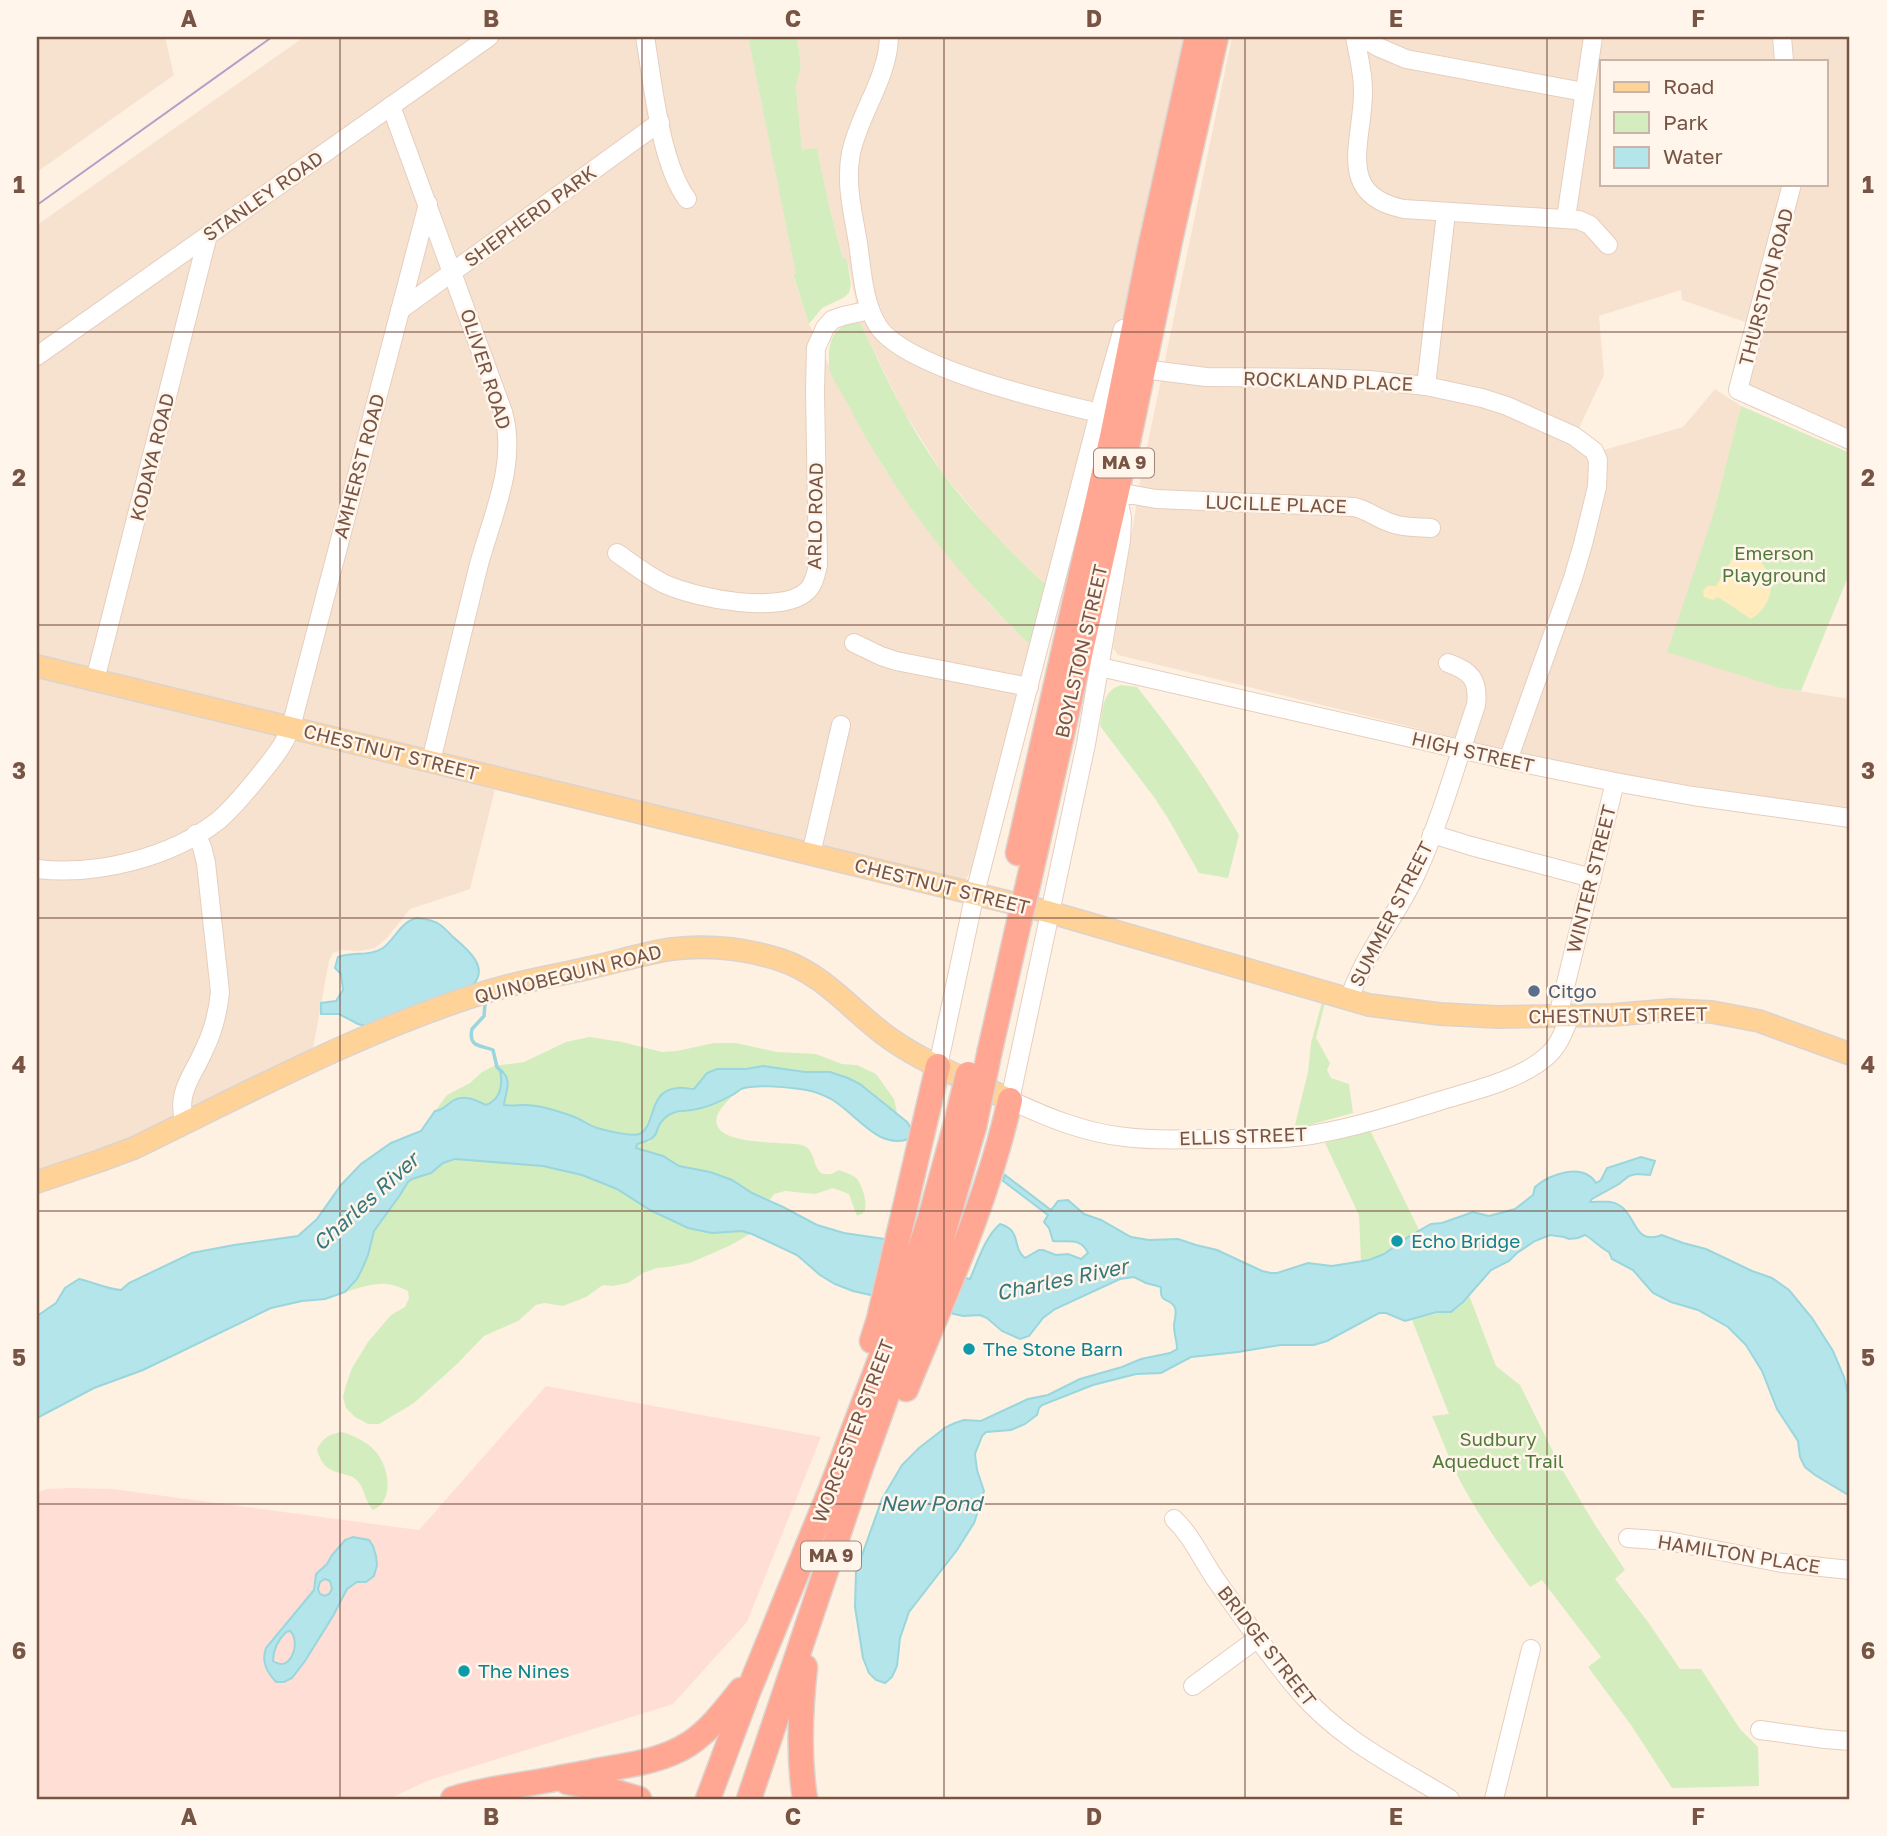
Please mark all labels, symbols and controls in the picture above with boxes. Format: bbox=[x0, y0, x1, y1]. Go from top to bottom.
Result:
text: A bbox=[181, 4, 198, 32]
text: B bbox=[483, 4, 499, 32]
text: C bbox=[785, 4, 801, 32]
text: D bbox=[1086, 4, 1102, 32]
text: E bbox=[1389, 4, 1403, 32]
text: F bbox=[1691, 4, 1705, 32]
legend bbox=[1600, 60, 1828, 186]
text: Road bbox=[1663, 73, 1714, 99]
text: Park bbox=[1663, 109, 1709, 135]
text: Water bbox=[1663, 143, 1723, 169]
street label: STANLEY ROAD bbox=[198, 146, 327, 246]
street label: SHEPHERD PARK bbox=[459, 160, 600, 271]
text: 1 bbox=[13, 170, 25, 198]
text: 1 bbox=[1862, 170, 1874, 198]
street label: THURSTON ROAD bbox=[1733, 206, 1798, 368]
street label: OLIVER ROAD bbox=[456, 306, 517, 432]
street label: ROCKLAND PLACE bbox=[1242, 366, 1414, 395]
street label: KODAYA ROAD bbox=[125, 391, 179, 523]
street label: AMHERST ROAD bbox=[328, 391, 389, 541]
road number: MA 9 bbox=[1094, 448, 1154, 477]
street label: ARLO ROAD bbox=[802, 462, 827, 570]
text: 2 bbox=[12, 463, 26, 491]
text: 2 bbox=[1861, 463, 1875, 491]
street label: LUCILLE PLACE bbox=[1205, 490, 1347, 517]
park label: Emerson Playground bbox=[1722, 541, 1826, 586]
street label: BOYLSTON STREET bbox=[1049, 562, 1112, 740]
street label: CHESTNUT STREET bbox=[301, 719, 481, 784]
street label: HIGH STREET bbox=[1410, 726, 1537, 777]
text: 3 bbox=[12, 756, 26, 784]
text: 3 bbox=[1861, 756, 1875, 784]
street label: WINTER STREET bbox=[1561, 802, 1620, 955]
street label: SUMMER STREET bbox=[1344, 837, 1437, 990]
street label: CHESTNUT STREET bbox=[852, 853, 1032, 918]
street label: QUINOBEQUIN ROAD bbox=[472, 939, 664, 1008]
place label: Citgo bbox=[1548, 979, 1597, 1002]
marker: Citgo bbox=[1526, 983, 1542, 999]
street label: CHESTNUT STREET bbox=[1528, 1001, 1708, 1028]
text: 4 bbox=[12, 1050, 26, 1078]
text: 4 bbox=[1861, 1050, 1875, 1078]
street label: ELLIS STREET bbox=[1179, 1122, 1308, 1149]
water label: Charles River bbox=[307, 1145, 426, 1256]
place label: Echo Bridge bbox=[1411, 1229, 1520, 1252]
marker: Echo Bridge bbox=[1389, 1233, 1405, 1249]
water label: Charles River bbox=[994, 1252, 1133, 1306]
street label: WORCESTER STREET bbox=[807, 1336, 898, 1526]
place label: The Stone Barn bbox=[983, 1337, 1123, 1360]
marker: The Stone Barn bbox=[961, 1341, 977, 1357]
text: 5 bbox=[12, 1343, 26, 1371]
text: 5 bbox=[1861, 1343, 1875, 1371]
park label: Sudbury Aqueduct Trail bbox=[1432, 1427, 1564, 1472]
water label: New Pond bbox=[880, 1490, 984, 1516]
street label: HAMILTON PLACE bbox=[1656, 1529, 1822, 1578]
road number: MA 9 bbox=[801, 1541, 861, 1570]
street label: BRIDGE STREET bbox=[1213, 1581, 1322, 1711]
text: 6 bbox=[12, 1636, 26, 1664]
text: 6 bbox=[1861, 1636, 1875, 1664]
place label: The Nines bbox=[478, 1659, 570, 1682]
marker: The Nines bbox=[456, 1663, 472, 1679]
text: A bbox=[181, 1802, 198, 1830]
text: B bbox=[483, 1802, 499, 1830]
text: C bbox=[785, 1802, 801, 1830]
text: D bbox=[1086, 1802, 1102, 1830]
text: E bbox=[1389, 1802, 1403, 1830]
text: F bbox=[1691, 1802, 1705, 1830]

